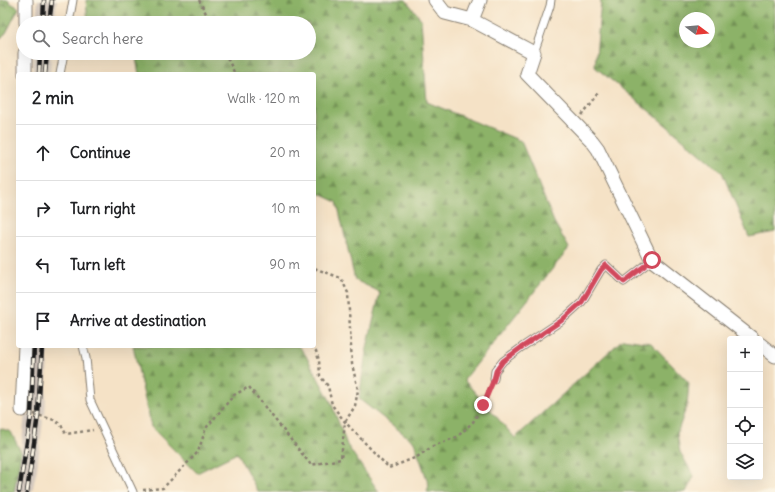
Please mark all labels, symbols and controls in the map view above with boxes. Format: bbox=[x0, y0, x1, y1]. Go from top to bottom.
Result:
north arrow bbox=[679, 12, 715, 48]
search box bbox=[16, 16, 316, 60]
icon: search bbox=[30, 27, 52, 49]
text: Search here bbox=[62, 29, 143, 48]
text: 2 min bbox=[32, 87, 74, 109]
text: Walk · 120 m bbox=[227, 90, 300, 107]
icon: ahead bbox=[32, 142, 54, 164]
text: Continue bbox=[70, 143, 131, 162]
text: 20 m bbox=[270, 144, 300, 161]
icon: right bbox=[32, 198, 54, 220]
text: Turn right bbox=[70, 199, 135, 218]
text: 10 m bbox=[272, 200, 300, 217]
route start bbox=[643, 251, 661, 269]
icon: left bbox=[32, 254, 54, 276]
text: Turn left bbox=[70, 255, 125, 274]
text: 90 m bbox=[269, 256, 300, 273]
icon: arrive bbox=[32, 310, 54, 332]
text: Arrive at destination bbox=[70, 311, 206, 330]
map controls bbox=[727, 336, 763, 480]
button: + bbox=[727, 336, 763, 372]
button: − bbox=[727, 372, 763, 408]
route end bbox=[474, 396, 492, 414]
button: locate bbox=[727, 408, 763, 444]
button: layers bbox=[727, 444, 763, 480]

